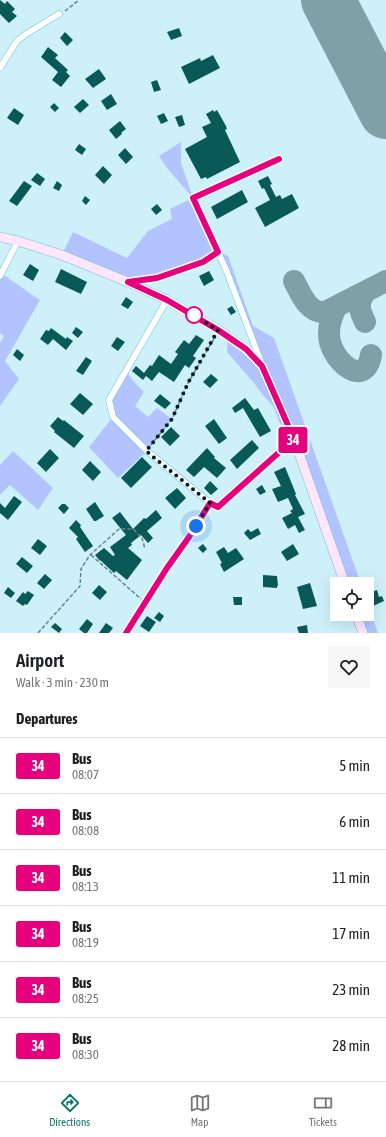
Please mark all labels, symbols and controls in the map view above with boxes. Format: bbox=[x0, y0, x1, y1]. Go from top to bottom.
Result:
unlabelled marker bbox=[185, 306, 203, 324]
line badge: 34 bbox=[275, 427, 311, 453]
text: 34 bbox=[286, 432, 300, 448]
your location bbox=[186, 516, 206, 536]
map controls bbox=[330, 577, 374, 621]
button: locate bbox=[330, 577, 374, 621]
button: heart bbox=[328, 646, 370, 688]
text: Airport bbox=[16, 649, 64, 671]
text: Walk · 3 min · 230 m bbox=[16, 675, 109, 690]
text: Departures bbox=[16, 710, 78, 727]
text: Bus bbox=[72, 750, 92, 767]
text: 5 min bbox=[339, 757, 370, 774]
text: 34 bbox=[31, 758, 45, 774]
text: 08:07 bbox=[72, 767, 99, 782]
text: Bus bbox=[72, 806, 92, 823]
text: 6 min bbox=[339, 813, 370, 830]
text: 34 bbox=[31, 814, 45, 830]
text: 08:08 bbox=[72, 823, 99, 838]
text: Bus bbox=[72, 862, 92, 879]
text: 11 min bbox=[332, 869, 370, 886]
text: 34 bbox=[31, 870, 45, 886]
text: 08:13 bbox=[72, 879, 99, 894]
text: Bus bbox=[72, 918, 92, 935]
text: 17 min bbox=[332, 925, 370, 942]
text: 34 bbox=[31, 926, 45, 942]
text: 08:19 bbox=[72, 935, 99, 950]
text: Bus bbox=[72, 974, 92, 991]
text: 23 min bbox=[332, 981, 370, 998]
text: 34 bbox=[31, 982, 45, 998]
text: 08:25 bbox=[72, 991, 99, 1006]
text: Bus bbox=[72, 1030, 92, 1047]
text: 28 min bbox=[332, 1037, 370, 1054]
text: 34 bbox=[31, 1038, 45, 1054]
text: 08:30 bbox=[72, 1047, 99, 1062]
tab: Directions bbox=[49, 1092, 90, 1128]
tab: Map bbox=[189, 1092, 211, 1128]
tab: Tickets bbox=[309, 1092, 337, 1128]

